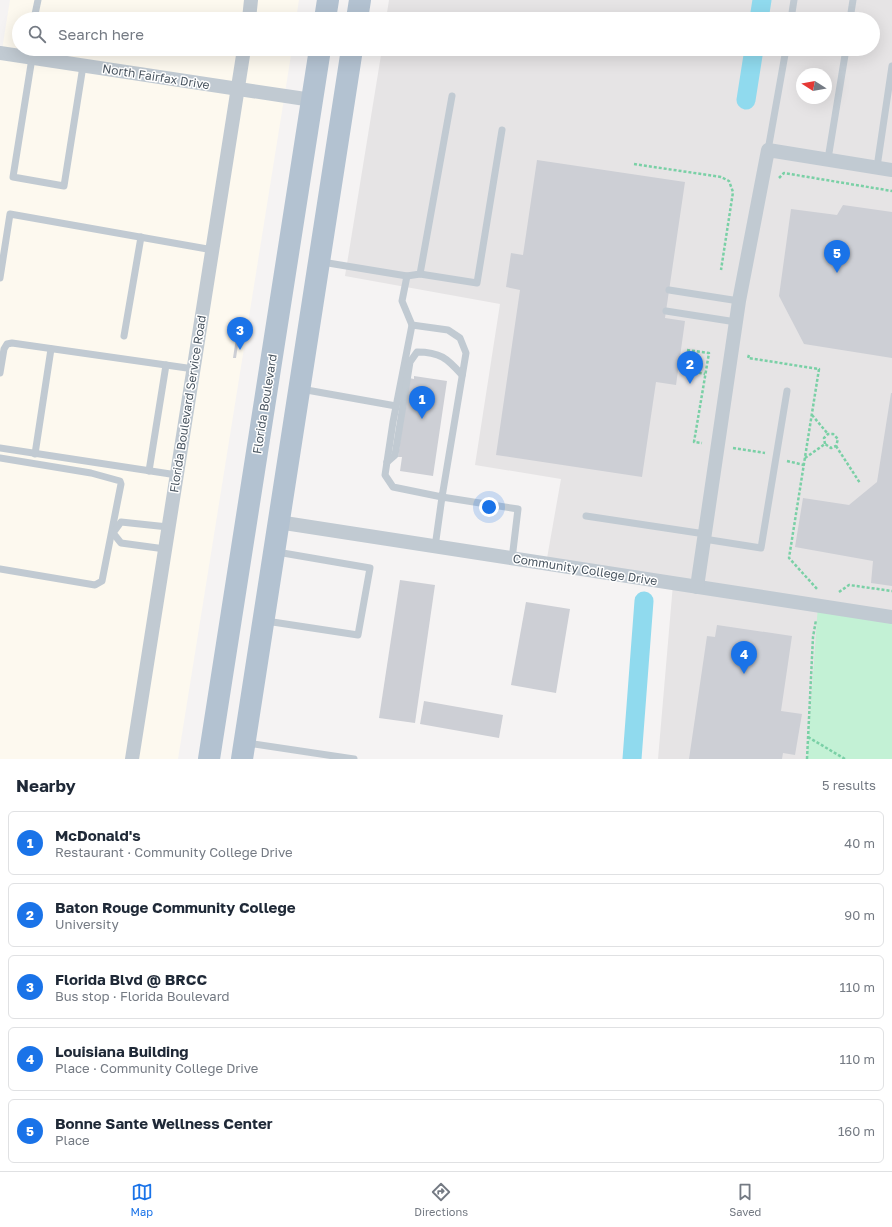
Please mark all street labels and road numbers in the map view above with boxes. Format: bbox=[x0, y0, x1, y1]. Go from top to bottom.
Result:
street label: North Fairfax Drive bbox=[101, 61, 211, 92]
street label: Florida Boulevard Service Road bbox=[166, 314, 209, 494]
street label: Florida Boulevard bbox=[249, 353, 280, 455]
street label: Community College Drive bbox=[512, 551, 658, 588]

